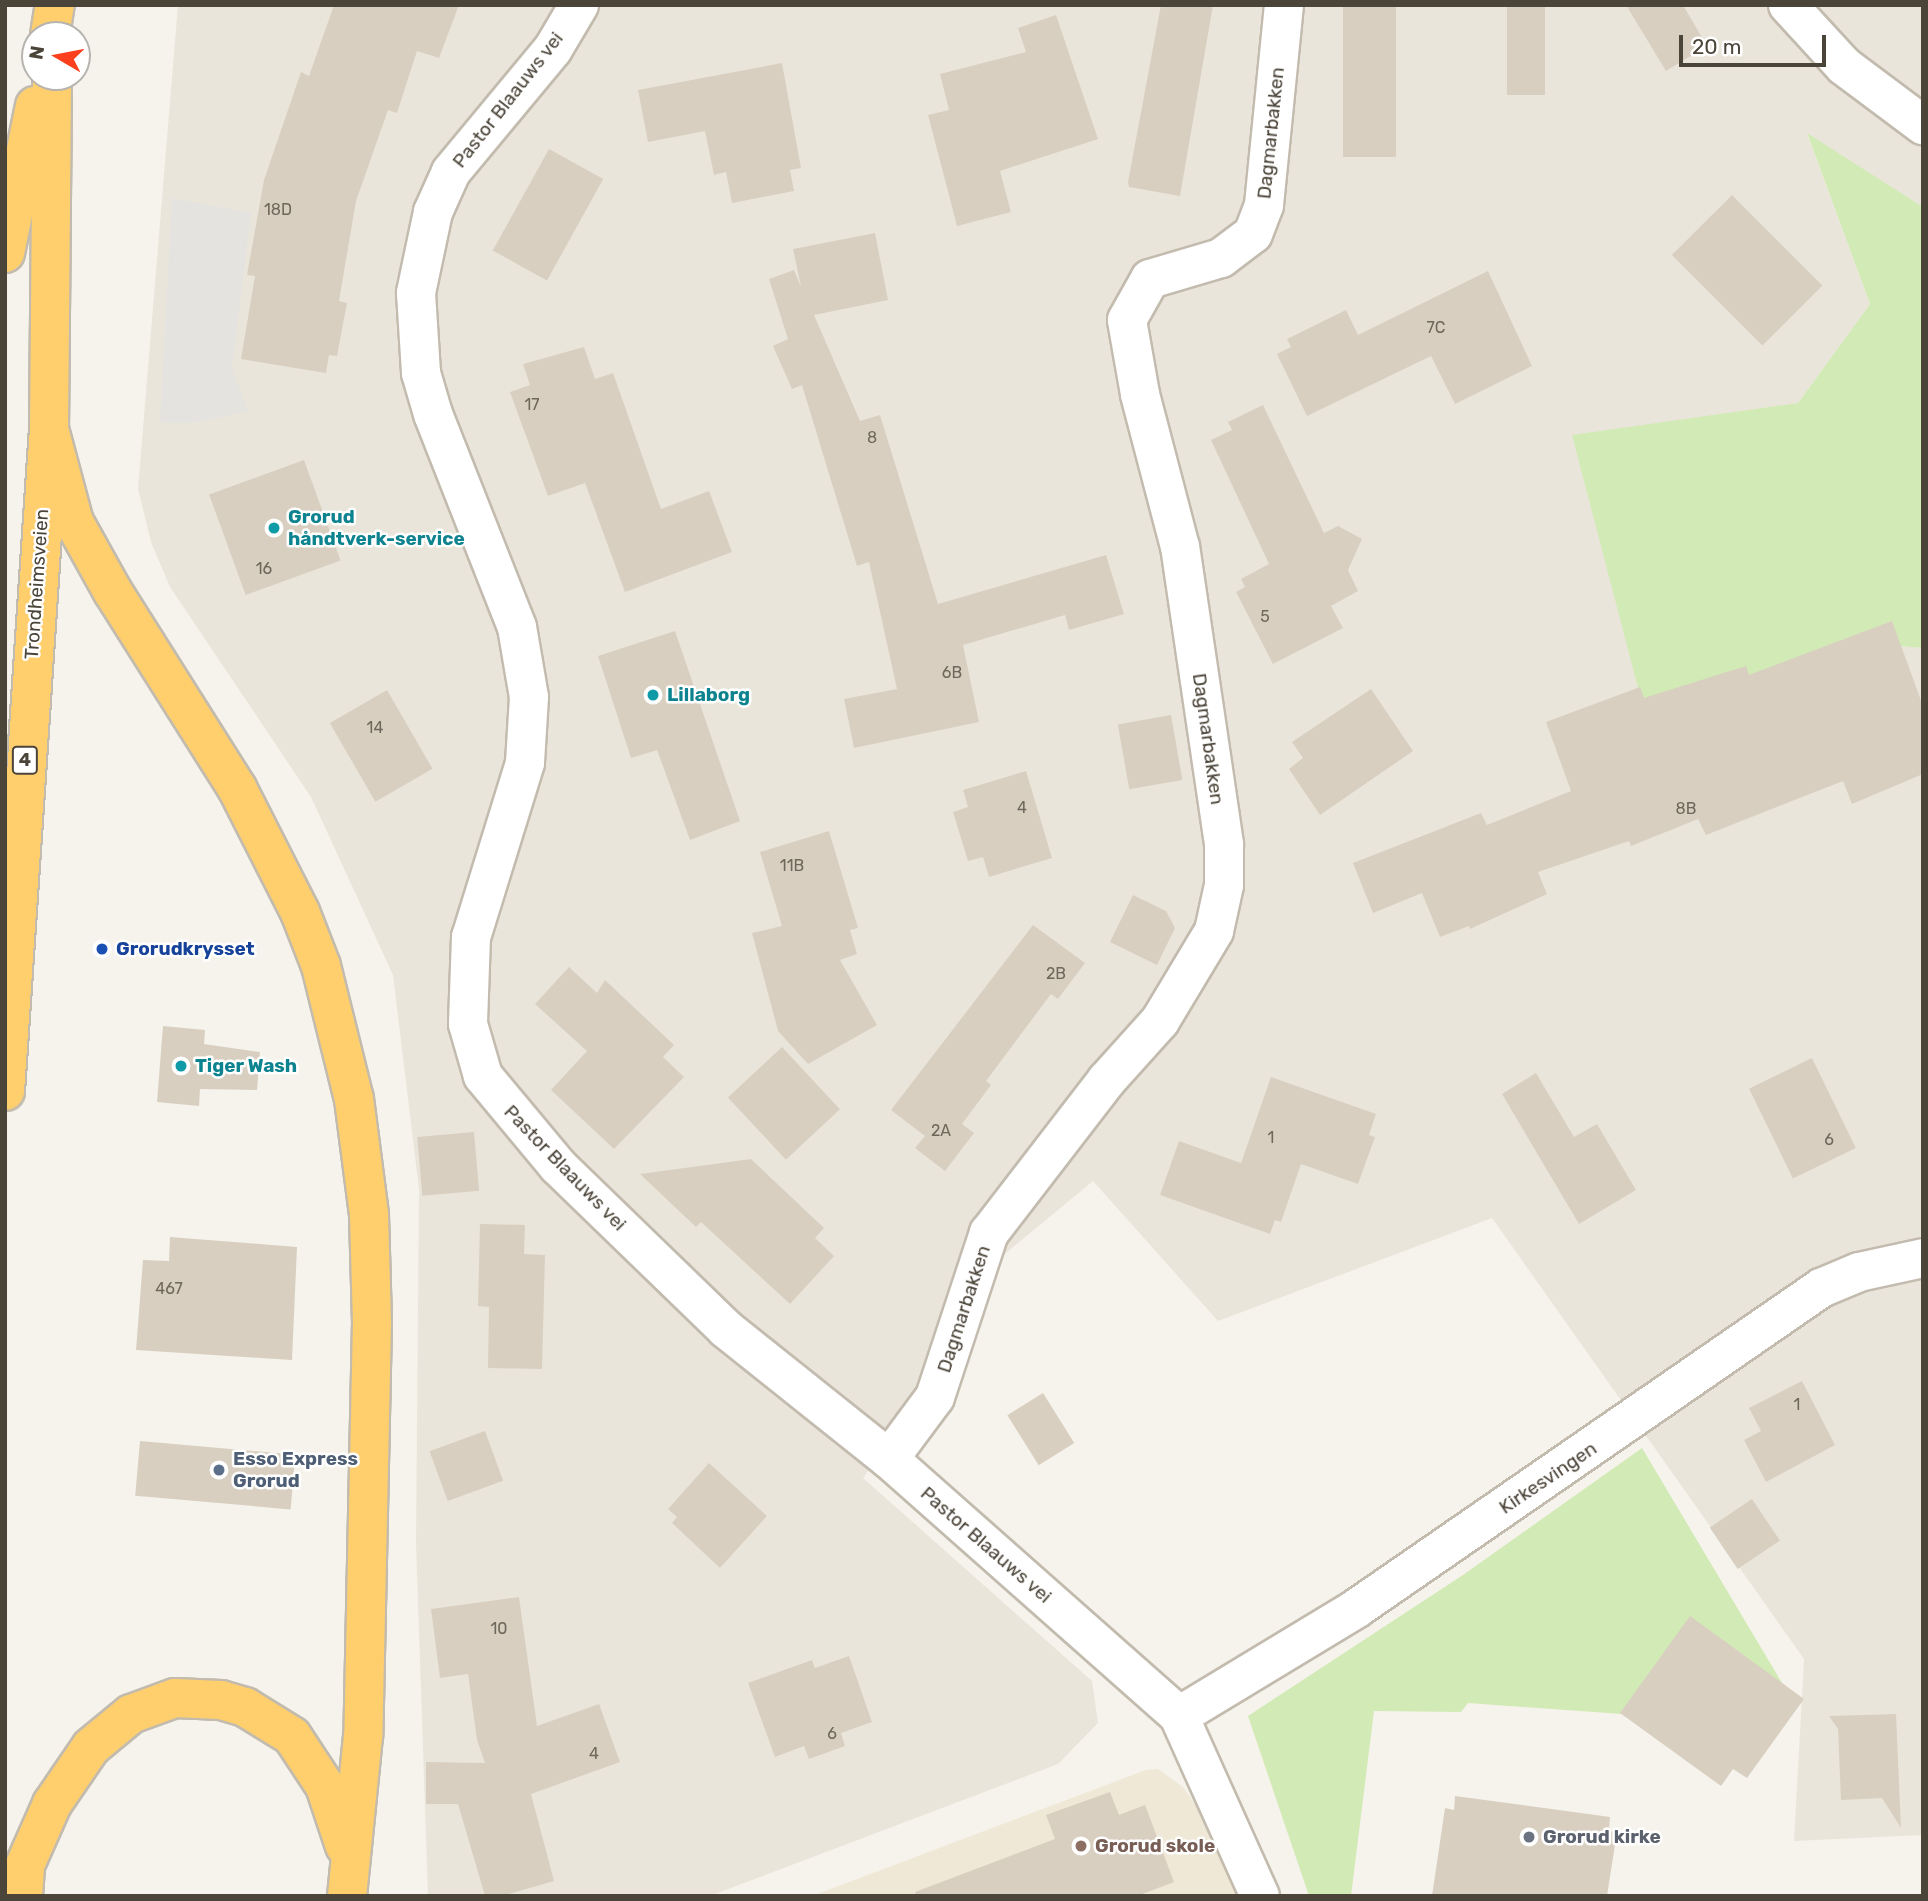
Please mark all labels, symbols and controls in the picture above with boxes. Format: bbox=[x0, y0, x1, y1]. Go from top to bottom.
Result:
north arrow bbox=[21, 21, 91, 91]
scale bar bbox=[1683, 21, 1830, 65]
street label: Pastor Blaauws vei bbox=[448, 27, 568, 173]
text: 20 m bbox=[1692, 34, 1741, 59]
text: N bbox=[24, 44, 49, 61]
street label: Dagmarbakken bbox=[1253, 66, 1289, 200]
house number: 18D bbox=[264, 200, 292, 220]
house number: 7C bbox=[1427, 318, 1445, 338]
house number: 17 bbox=[524, 395, 540, 415]
house number: 8 bbox=[867, 428, 877, 448]
place label: Grorud håndtverk-service bbox=[288, 506, 465, 550]
street label: Trondheimsveien bbox=[20, 508, 54, 660]
marker: Grorud håndtverk-service bbox=[266, 520, 282, 536]
house number: 16 bbox=[256, 559, 272, 579]
house number: 5 bbox=[1260, 607, 1270, 627]
house number: 6B bbox=[942, 663, 962, 683]
street label: Dagmarbakken bbox=[1187, 672, 1229, 806]
place label: Lillaborg bbox=[667, 684, 750, 706]
marker: Lillaborg bbox=[645, 687, 661, 703]
house number: 14 bbox=[367, 718, 383, 738]
road number: 4 bbox=[11, 746, 39, 774]
house number: 4 bbox=[1017, 798, 1027, 818]
house number: 8B bbox=[1676, 799, 1696, 819]
house number: 11B bbox=[780, 856, 804, 876]
place label: Grorudkrysset bbox=[116, 938, 255, 960]
marker: Grorudkrysset bbox=[94, 941, 110, 957]
house number: 2B bbox=[1046, 964, 1066, 984]
place label: Tiger Wash bbox=[195, 1055, 298, 1077]
marker: Tiger Wash bbox=[173, 1058, 189, 1074]
street label: Pastor Blaauws vei bbox=[499, 1100, 631, 1236]
house number: 2A bbox=[931, 1121, 951, 1141]
house number: 1 bbox=[1268, 1128, 1274, 1148]
house number: 6 bbox=[1824, 1130, 1834, 1150]
street label: Dagmarbakken bbox=[933, 1242, 995, 1376]
house number: 467 bbox=[155, 1279, 183, 1299]
house number: 1 bbox=[1794, 1395, 1800, 1415]
street label: Kirkesvingen bbox=[1495, 1437, 1601, 1519]
place label: Esso Express Grorud bbox=[233, 1448, 358, 1492]
marker: Esso Express Grorud bbox=[211, 1462, 227, 1478]
street label: Pastor Blaauws vei bbox=[916, 1482, 1056, 1608]
house number: 10 bbox=[490, 1619, 508, 1639]
house number: 6 bbox=[827, 1724, 837, 1744]
house number: 4 bbox=[589, 1744, 599, 1764]
place label: Grorud kirke bbox=[1543, 1826, 1661, 1848]
marker: Grorud kirke bbox=[1521, 1829, 1537, 1845]
place label: Grorud skole bbox=[1095, 1835, 1215, 1857]
marker: Grorud skole bbox=[1073, 1838, 1089, 1854]

